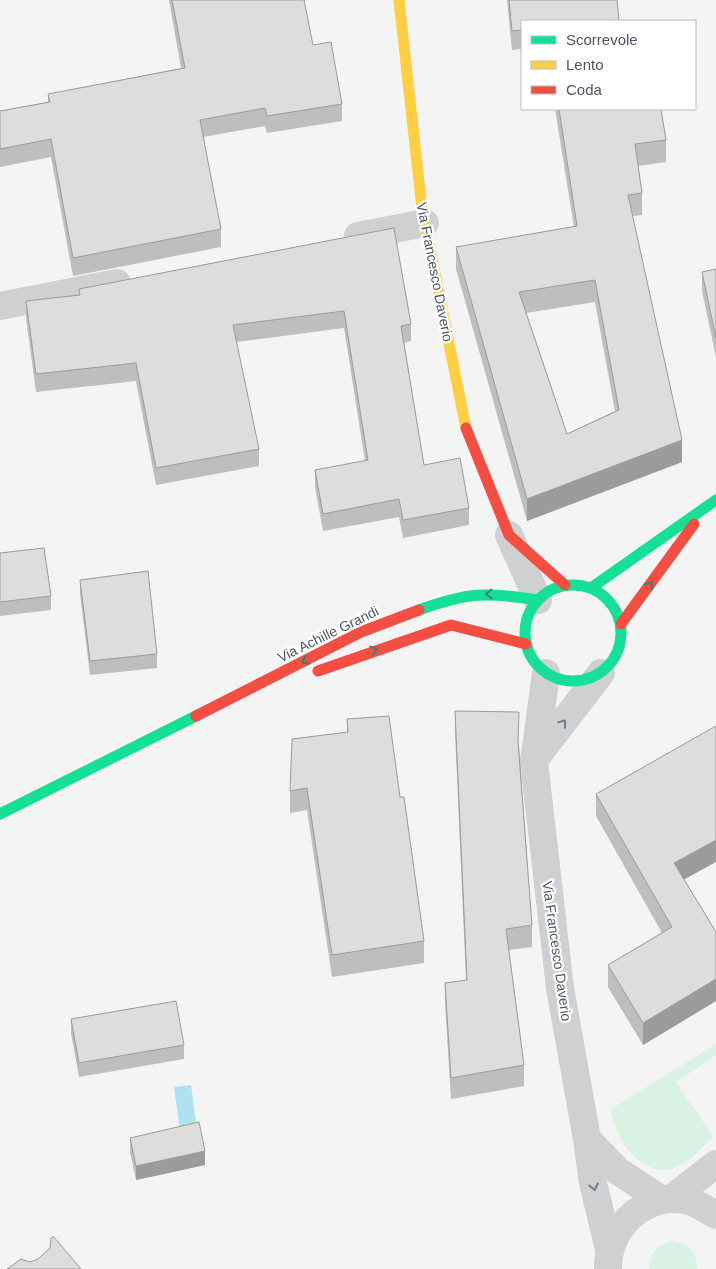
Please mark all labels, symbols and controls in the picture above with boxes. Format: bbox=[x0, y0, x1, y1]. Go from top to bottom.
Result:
legend bbox=[521, 20, 696, 110]
text: Scorrevole bbox=[566, 31, 638, 48]
text: Lento bbox=[566, 56, 604, 73]
text: Coda bbox=[566, 81, 603, 98]
street label: Via Francesco Daverio bbox=[414, 201, 456, 343]
one-way arrow bbox=[644, 581, 653, 591]
one-way arrow bbox=[485, 589, 493, 600]
street label: Via Achille Grandi bbox=[275, 603, 381, 665]
one-way arrow bbox=[369, 646, 377, 656]
one-way arrow bbox=[302, 655, 311, 665]
one-way arrow bbox=[557, 719, 566, 729]
street label: Via Francesco Daverio bbox=[539, 880, 575, 1022]
one-way arrow bbox=[588, 1183, 599, 1192]

